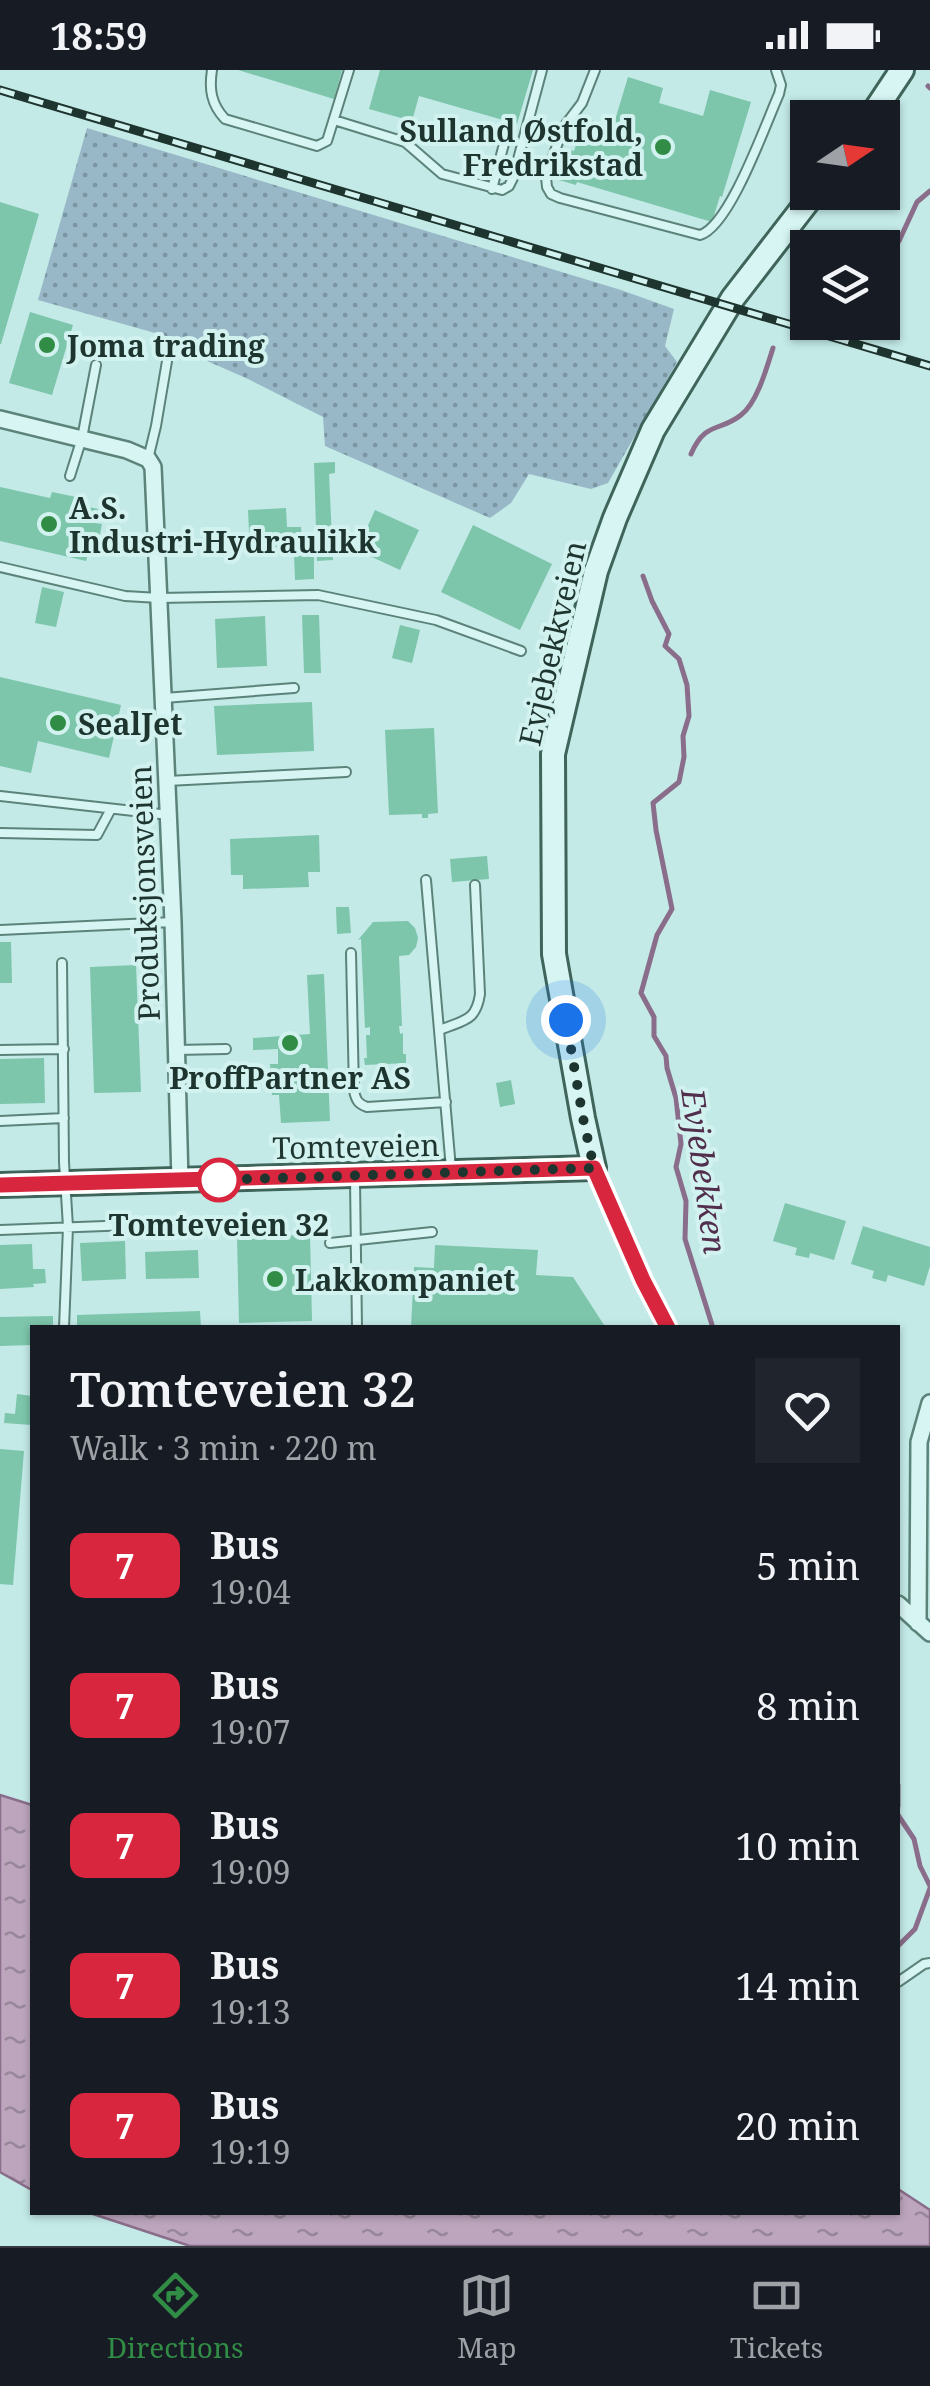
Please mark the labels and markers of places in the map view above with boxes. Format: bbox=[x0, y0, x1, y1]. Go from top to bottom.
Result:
place label: Sulland Østfold, Fredrikstad bbox=[400, 110, 643, 185]
marker: Sulland Østfold, Fredrikstad bbox=[652, 136, 674, 158]
place label: Joma trading bbox=[66, 325, 265, 366]
marker: Joma trading bbox=[36, 334, 58, 356]
place label: A.S. Industri-Hydraulikk bbox=[69, 487, 377, 562]
marker: A.S. Industri-Hydraulikk bbox=[38, 513, 60, 535]
place label: SealJet bbox=[78, 703, 182, 744]
marker: SealJet bbox=[47, 712, 69, 734]
marker: ProffPartner AS bbox=[279, 1032, 301, 1054]
place label: ProffPartner AS bbox=[169, 1057, 411, 1098]
marker: Tomteveien 32 bbox=[198, 1159, 240, 1201]
place label: Tomteveien 32 bbox=[109, 1204, 329, 1245]
place label: Lakkompaniet bbox=[295, 1259, 515, 1300]
marker: Lakkompaniet bbox=[264, 1268, 286, 1290]

